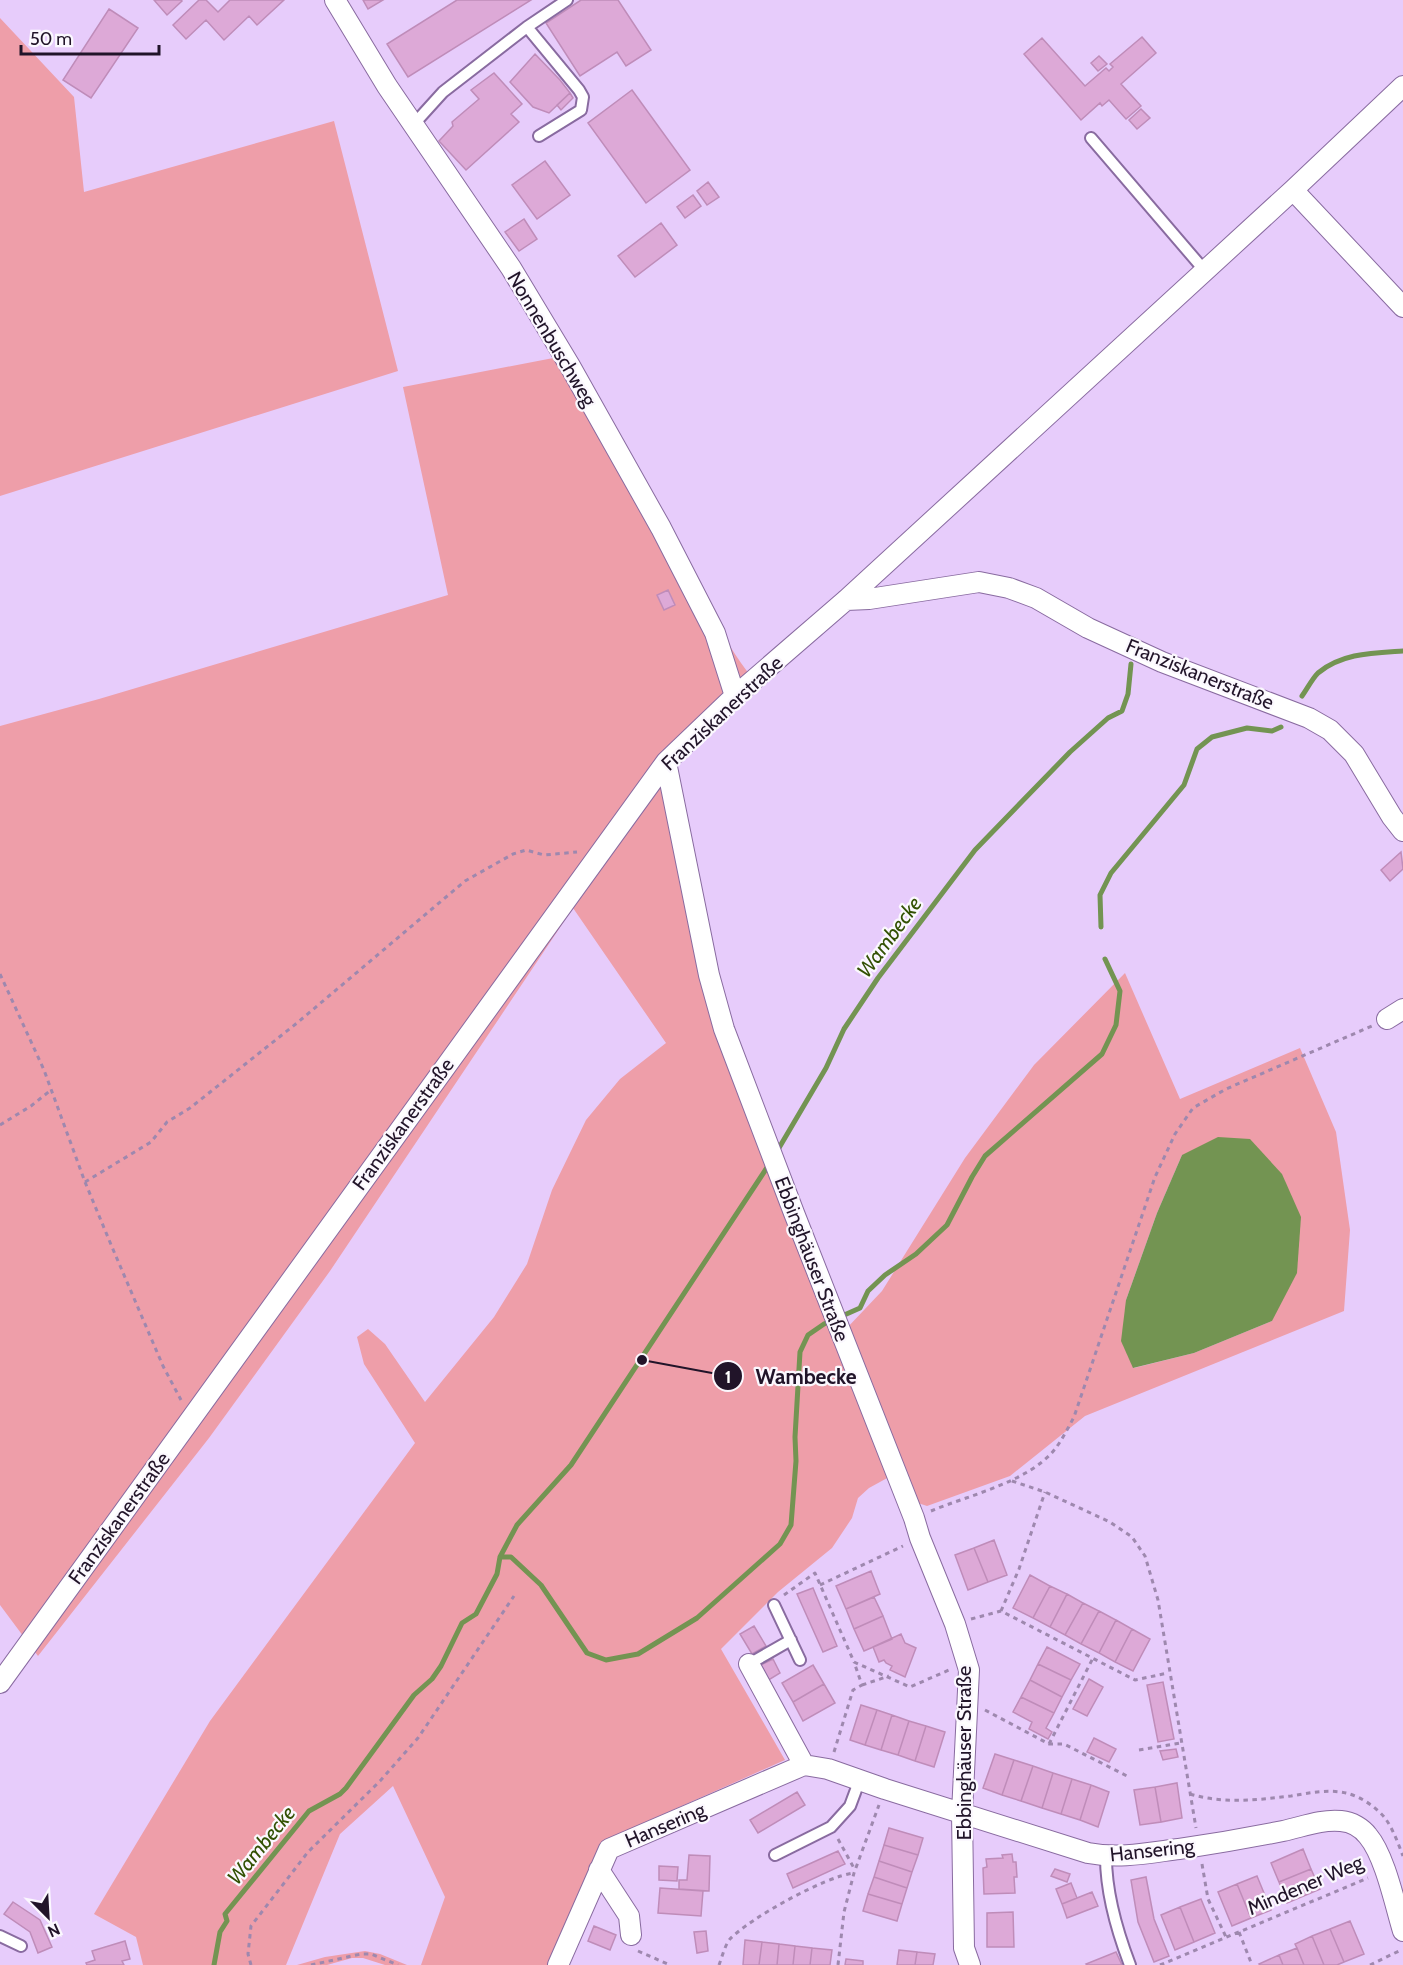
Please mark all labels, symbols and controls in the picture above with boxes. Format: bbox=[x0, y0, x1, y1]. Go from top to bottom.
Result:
scale bar bbox=[21, 18, 159, 56]
text: 50 m bbox=[30, 28, 72, 50]
street label: Nonnenbuschweg bbox=[502, 267, 602, 412]
street label: Franziskanerstraße bbox=[1123, 633, 1277, 715]
street label: Franziskanerstraße bbox=[656, 651, 788, 775]
water label: Wambecke bbox=[851, 891, 927, 982]
street label: Franziskanerstraße bbox=[347, 1053, 459, 1195]
street label: Ebbinghäuser Straße bbox=[770, 1173, 854, 1345]
callout: Wambecke bbox=[713, 1357, 868, 1396]
text: Wambecke bbox=[755, 1364, 857, 1389]
text: 1 bbox=[725, 1366, 731, 1388]
street label: Franziskanerstraße bbox=[63, 1447, 175, 1589]
street label: Ebbinghäuser Straße bbox=[952, 1666, 976, 1840]
street label: Hansering bbox=[621, 1797, 710, 1853]
water label: Wambecke bbox=[222, 1800, 300, 1889]
street label: Hansering bbox=[1109, 1834, 1197, 1866]
street label: Mindener Weg bbox=[1244, 1849, 1367, 1920]
north arrow bbox=[18, 1887, 78, 1947]
text: N bbox=[45, 1919, 63, 1941]

